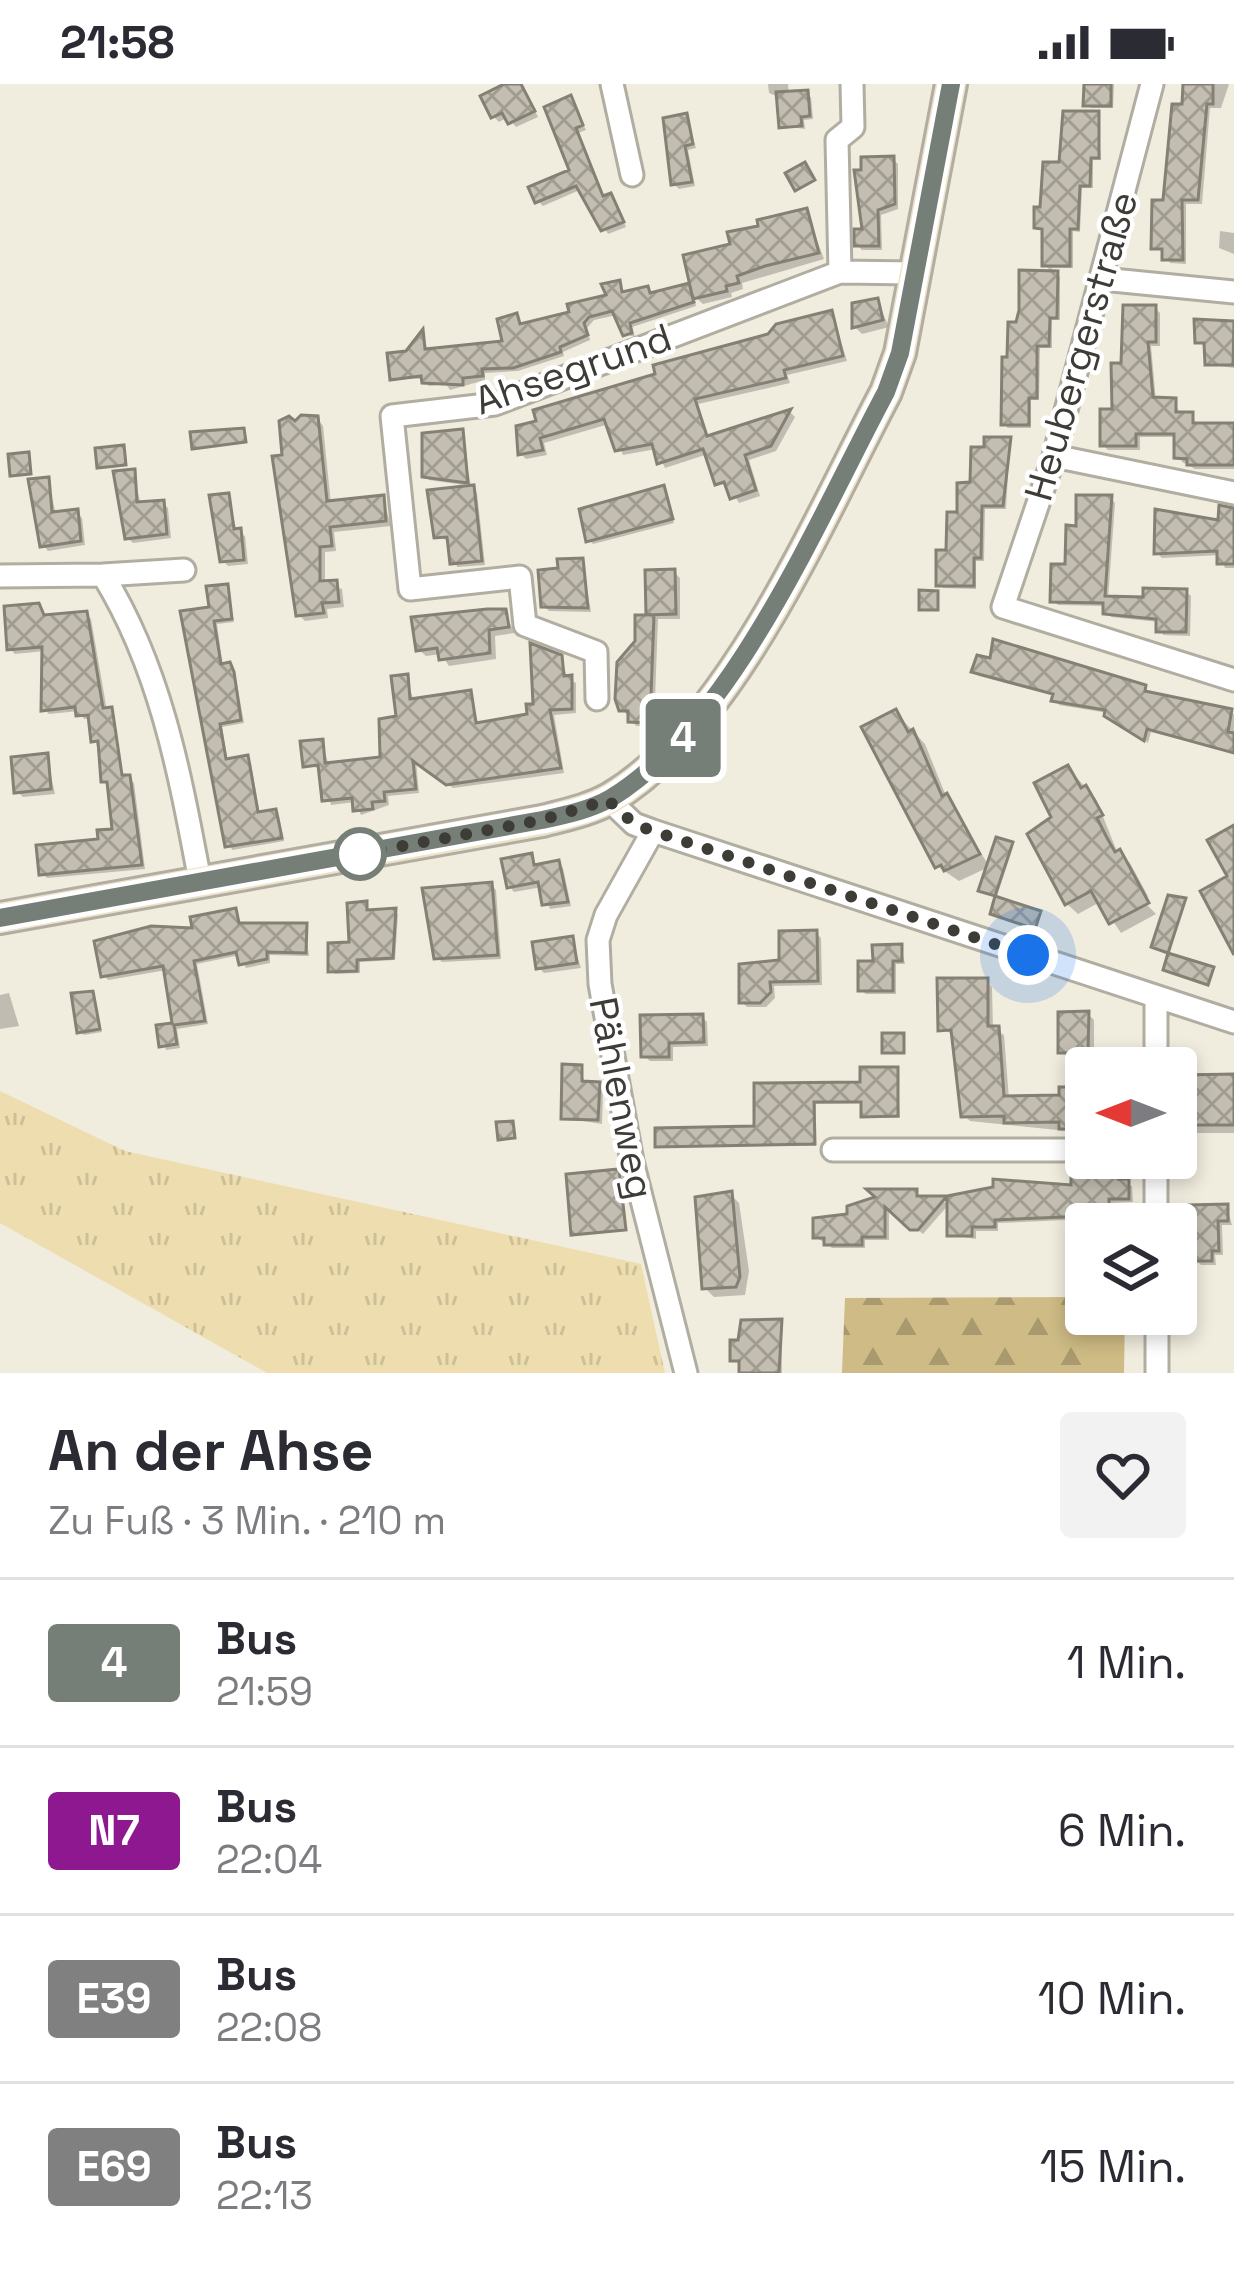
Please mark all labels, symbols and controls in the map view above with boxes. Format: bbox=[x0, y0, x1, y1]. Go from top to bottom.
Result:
text: 21:58 bbox=[60, 14, 174, 71]
street label: Heubergerstraße bbox=[1013, 186, 1149, 506]
street label: Ahsegrund bbox=[468, 313, 678, 425]
line badge: 4 bbox=[644, 699, 722, 777]
text: 4 bbox=[670, 711, 696, 764]
unlabelled marker bbox=[335, 829, 385, 879]
your location bbox=[998, 925, 1058, 985]
street label: Pählenweg bbox=[578, 993, 666, 1203]
north arrow bbox=[1065, 1047, 1197, 1179]
map controls bbox=[1065, 1047, 1197, 1335]
button: layers bbox=[1065, 1203, 1197, 1335]
button: heart bbox=[1060, 1412, 1186, 1538]
text: An der Ahse bbox=[48, 1414, 373, 1487]
text: Zu Fuß · 3 Min. · 210 m bbox=[48, 1496, 446, 1545]
text: Bus bbox=[216, 1610, 297, 1667]
text: 1 Min. bbox=[1067, 1634, 1186, 1691]
text: 4 bbox=[101, 1636, 127, 1689]
text: 21:59 bbox=[216, 1667, 313, 1716]
text: Bus bbox=[216, 1778, 297, 1835]
text: 6 Min. bbox=[1058, 1802, 1186, 1859]
text: N7 bbox=[88, 1804, 140, 1857]
text: 22:04 bbox=[216, 1835, 322, 1884]
text: Bus bbox=[216, 1946, 297, 2003]
text: 10 Min. bbox=[1038, 1970, 1186, 2027]
text: E39 bbox=[77, 1972, 151, 2025]
text: 22:08 bbox=[216, 2003, 322, 2052]
text: Bus bbox=[216, 2114, 297, 2171]
text: 15 Min. bbox=[1040, 2138, 1186, 2195]
text: E69 bbox=[76, 2140, 152, 2193]
text: 22:13 bbox=[216, 2171, 313, 2220]

